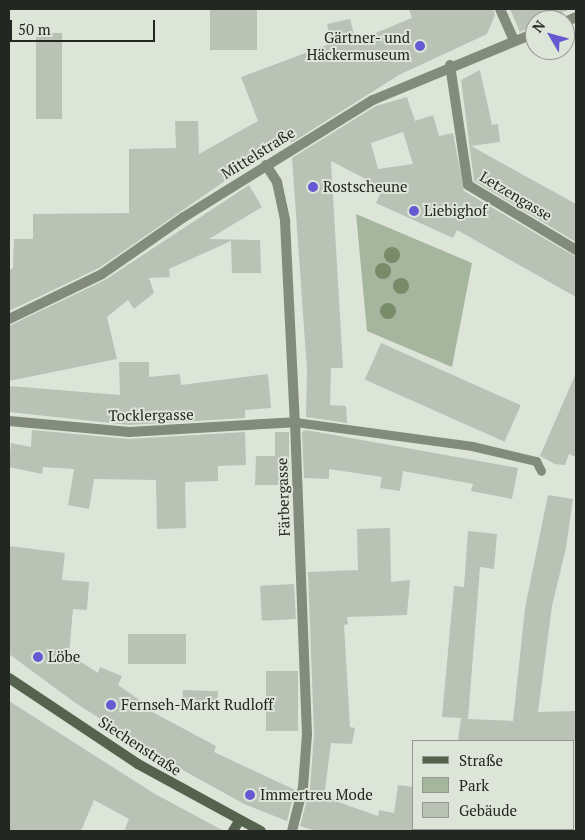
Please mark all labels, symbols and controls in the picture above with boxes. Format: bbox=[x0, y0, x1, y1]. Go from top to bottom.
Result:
scale bar bbox=[12, 10, 158, 42]
north arrow bbox=[525, 10, 575, 60]
text: N bbox=[528, 16, 549, 36]
text: 50 m bbox=[18, 19, 51, 39]
place label: Gärtner- und Häckermuseum bbox=[307, 28, 410, 63]
marker: Gärtner- und Häckermuseum bbox=[414, 40, 426, 52]
street label: Mittelstraße bbox=[218, 123, 298, 183]
street label: Letzengasse bbox=[477, 167, 555, 225]
place label: Rostscheune bbox=[323, 178, 408, 196]
marker: Rostscheune bbox=[307, 181, 319, 193]
place label: Liebighof bbox=[424, 202, 487, 220]
marker: Liebighof bbox=[408, 205, 420, 217]
street label: Tocklergasse bbox=[108, 405, 194, 425]
street label: Färbergasse bbox=[273, 457, 293, 537]
place label: Löbe bbox=[48, 648, 80, 666]
marker: Löbe bbox=[32, 651, 44, 663]
place label: Fernseh-Markt Rudloff bbox=[121, 696, 273, 714]
marker: Fernseh-Markt Rudloff bbox=[105, 699, 117, 711]
street label: Siechenstraße bbox=[95, 713, 185, 779]
legend bbox=[412, 740, 575, 830]
text: Straße bbox=[459, 750, 503, 770]
text: Park bbox=[459, 775, 489, 795]
place label: Immertreu Mode bbox=[260, 786, 373, 804]
marker: Immertreu Mode bbox=[244, 789, 256, 801]
text: Gebäude bbox=[459, 800, 517, 820]

